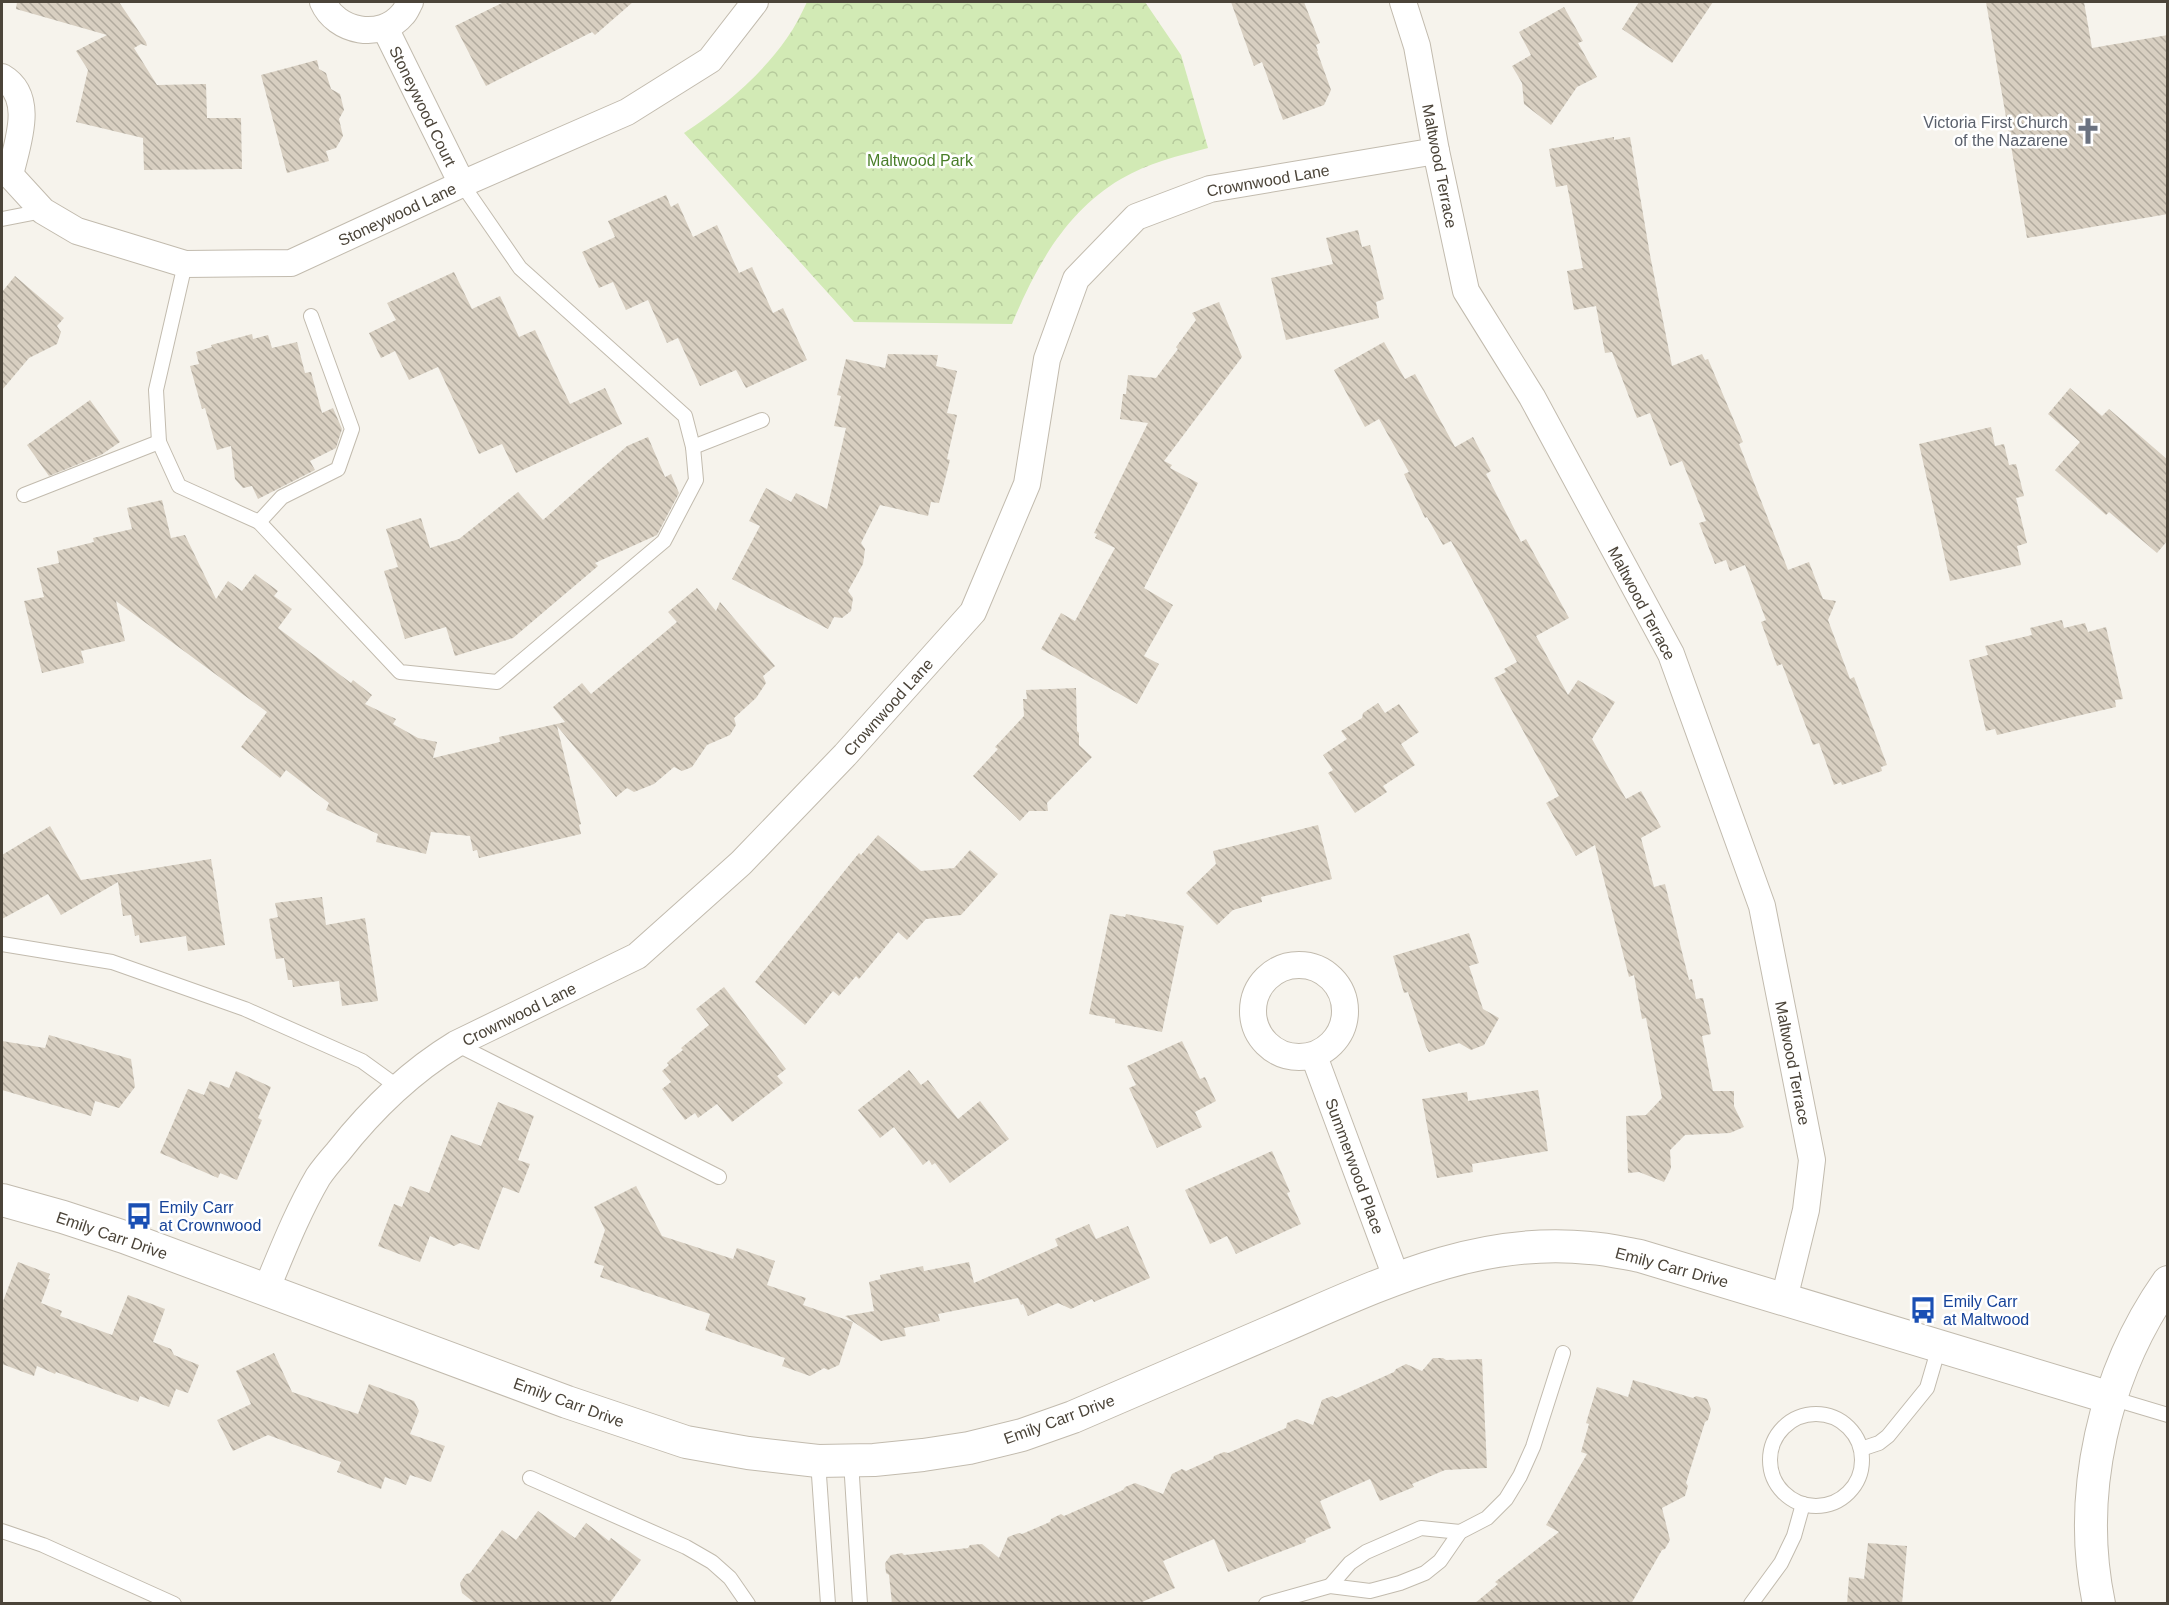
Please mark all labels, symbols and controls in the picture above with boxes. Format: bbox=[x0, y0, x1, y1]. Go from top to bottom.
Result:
street label: Stoneywood Court bbox=[386, 43, 459, 170]
street label: Maltwood Terrace bbox=[1419, 103, 1460, 230]
place label: Victoria First Church of the Nazarene bbox=[1923, 114, 2068, 149]
church icon: Victoria First Church of the Nazarene bbox=[2073, 116, 2103, 146]
park label: Maltwood Park bbox=[867, 152, 974, 169]
street label: Crownwood Lane bbox=[1205, 161, 1331, 200]
street label: Stoneywood Lane bbox=[336, 180, 459, 249]
street label: Maltwood Terrace bbox=[1604, 544, 1679, 663]
street label: Crownwood Lane bbox=[840, 655, 936, 759]
street label: Crownwood Lane bbox=[460, 979, 579, 1049]
street label: Maltwood Terrace bbox=[1772, 1000, 1813, 1127]
street label: Summerwood Place bbox=[1322, 1096, 1387, 1236]
place label: Emily Carr at Crownwood bbox=[159, 1199, 261, 1234]
bus stop icon: Emily Carr at Crownwood bbox=[124, 1201, 154, 1231]
street label: Emily Carr Drive bbox=[54, 1208, 170, 1262]
street label: Emily Carr Drive bbox=[1613, 1244, 1730, 1291]
place label: Emily Carr at Maltwood bbox=[1943, 1293, 2029, 1328]
bus stop icon: Emily Carr at Maltwood bbox=[1908, 1295, 1938, 1325]
street label: Emily Carr Drive bbox=[511, 1375, 627, 1430]
street label: Emily Carr Drive bbox=[1002, 1392, 1117, 1447]

